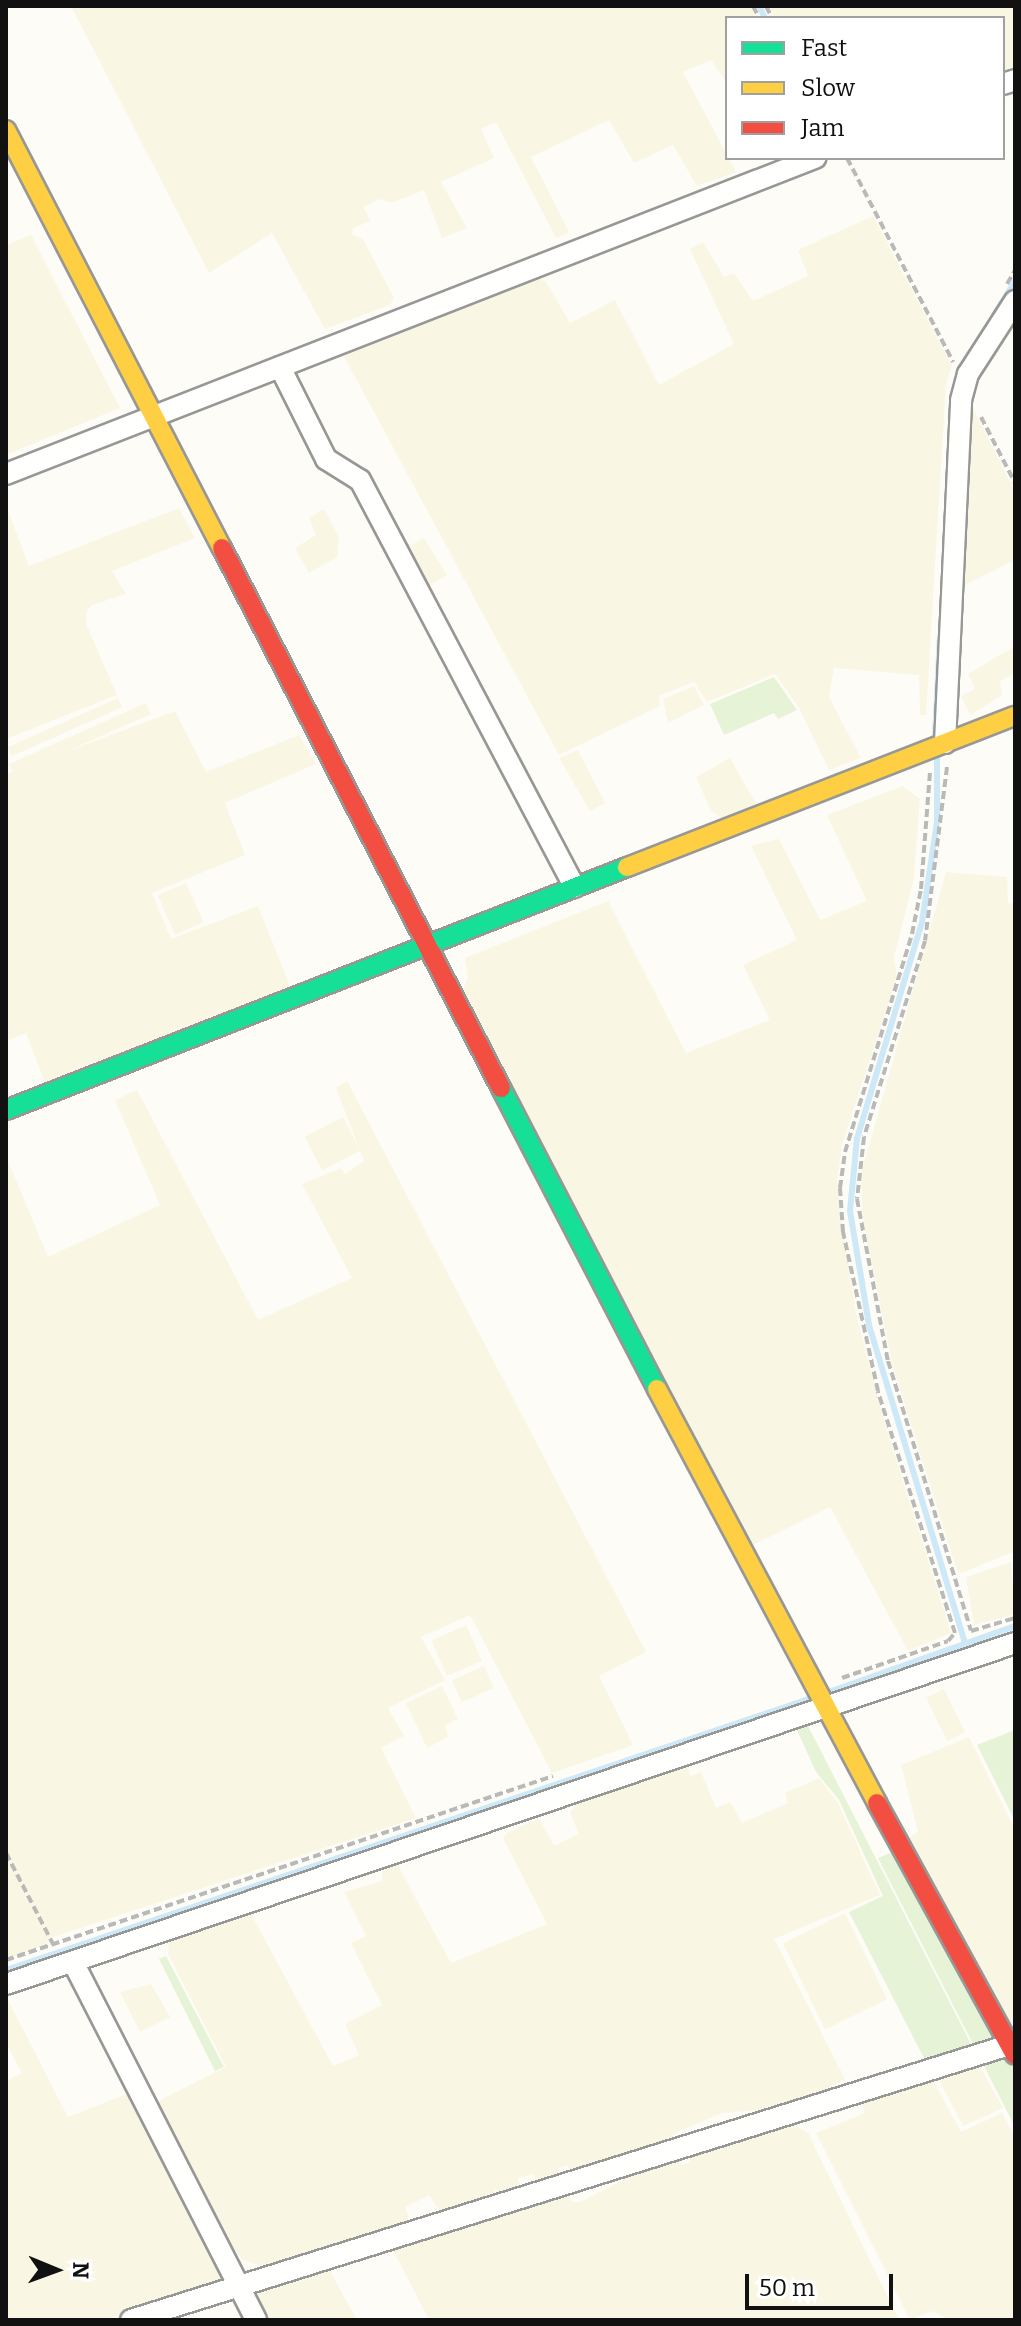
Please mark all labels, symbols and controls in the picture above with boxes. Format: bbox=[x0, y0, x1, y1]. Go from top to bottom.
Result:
legend bbox=[725, 16, 1005, 160]
text: Fast bbox=[801, 34, 847, 62]
text: Slow bbox=[801, 74, 855, 102]
text: Jam bbox=[801, 114, 844, 142]
north arrow bbox=[16, 2230, 96, 2310]
scale bar bbox=[749, 2258, 897, 2308]
text: N bbox=[67, 2262, 94, 2279]
text: 50 m bbox=[759, 2274, 815, 2302]

